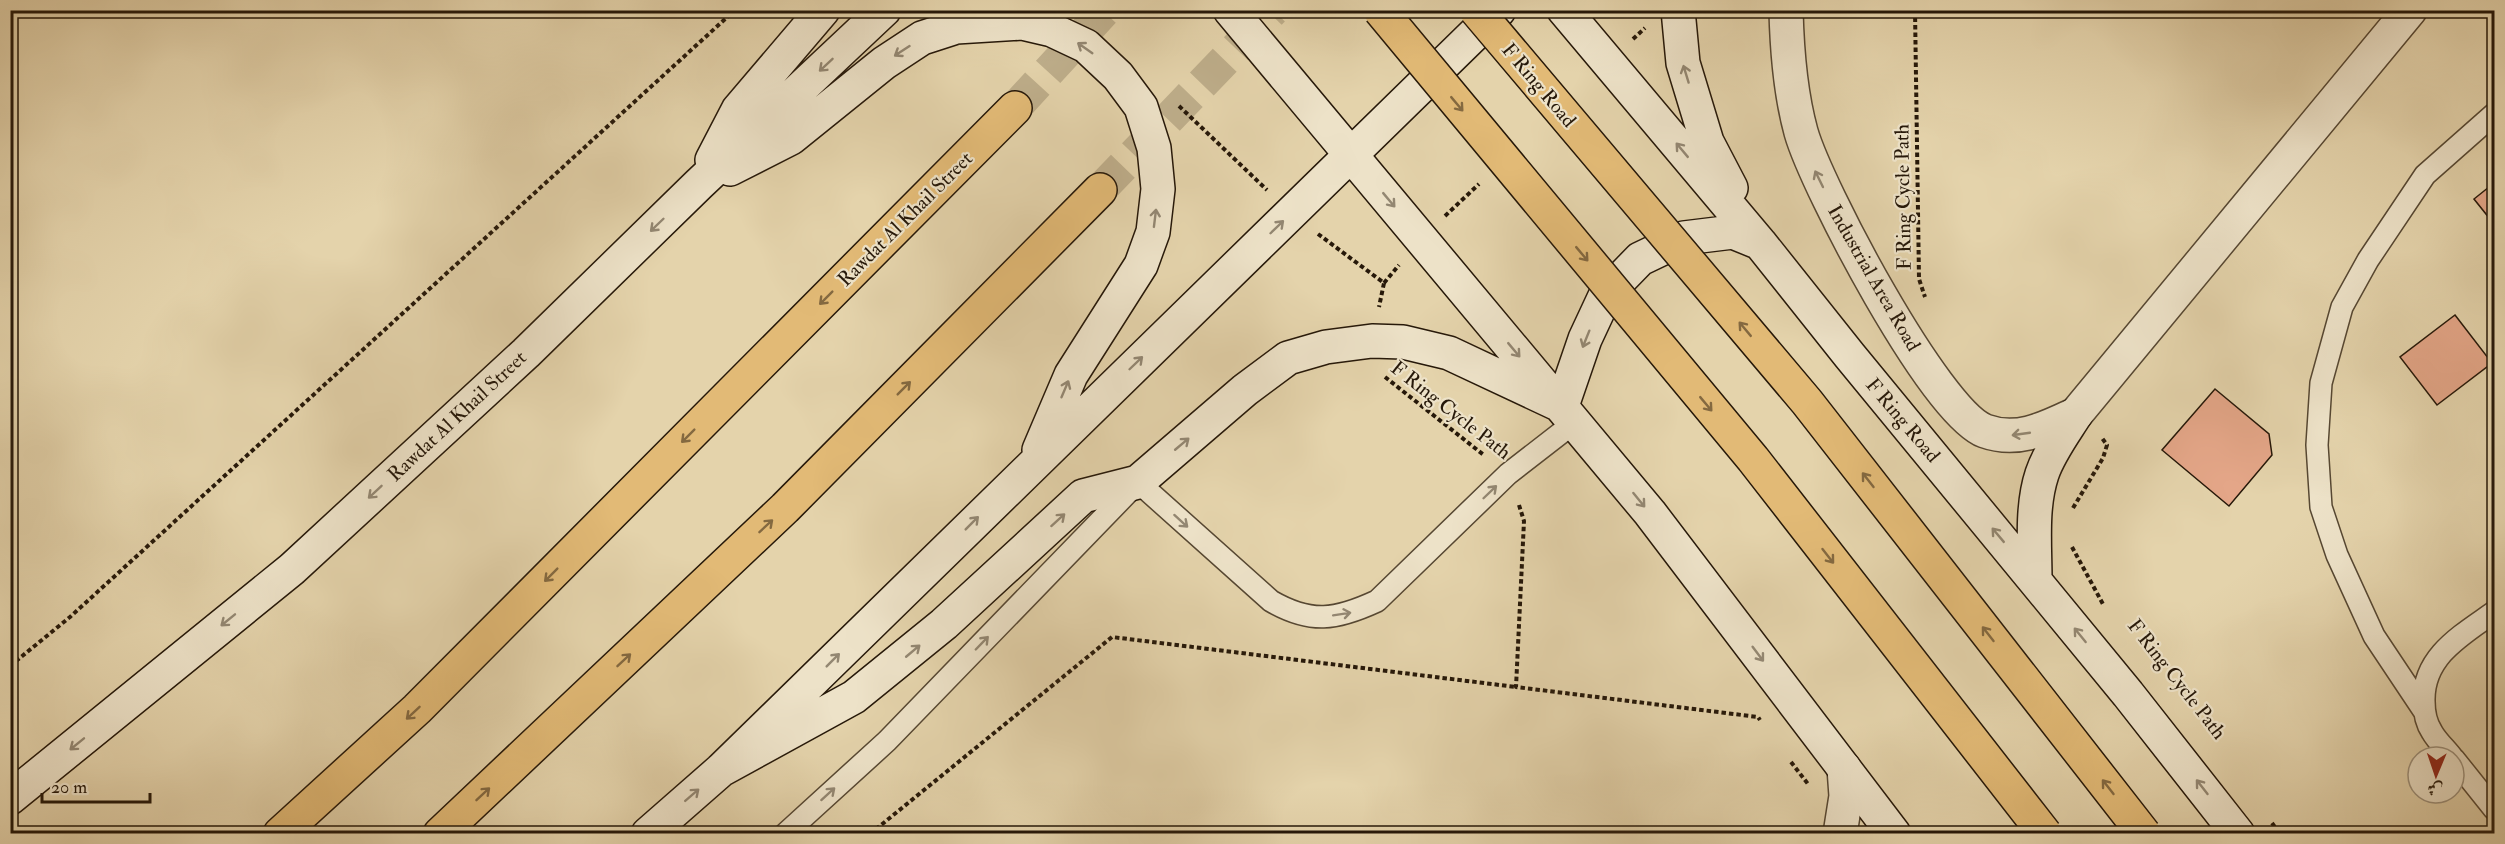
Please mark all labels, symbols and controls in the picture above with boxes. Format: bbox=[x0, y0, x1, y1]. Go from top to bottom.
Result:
street label: F Ring Road bbox=[1496, 38, 1582, 132]
one-way arrow bbox=[1078, 42, 1094, 54]
one-way arrow bbox=[893, 45, 910, 58]
one-way arrow bbox=[819, 58, 834, 72]
one-way arrow bbox=[1680, 65, 1691, 84]
one-way arrow bbox=[1451, 96, 1464, 112]
street label: F Ring Cycle Path bbox=[1889, 123, 1917, 270]
one-way arrow bbox=[1675, 143, 1689, 158]
street label: Rawdat Al Khail Street bbox=[832, 146, 978, 292]
one-way arrow bbox=[1813, 171, 1824, 189]
one-way arrow bbox=[1382, 192, 1396, 207]
street label: Industrial Area Road bbox=[1822, 200, 1926, 356]
one-way arrow bbox=[1149, 208, 1160, 228]
one-way arrow bbox=[650, 218, 665, 232]
one-way arrow bbox=[1269, 220, 1284, 235]
one-way arrow bbox=[1575, 246, 1589, 261]
one-way arrow bbox=[819, 291, 833, 306]
one-way arrow bbox=[1739, 321, 1752, 337]
one-way arrow bbox=[1580, 330, 1591, 348]
one-way arrow bbox=[1508, 342, 1521, 358]
street label: Rawdat Al Khail Street bbox=[382, 345, 532, 487]
street label: F Ring Cycle Path bbox=[1386, 355, 1517, 465]
one-way arrow bbox=[1129, 356, 1144, 370]
street label: F Ring Road bbox=[1860, 373, 1946, 467]
one-way arrow bbox=[1060, 380, 1071, 398]
one-way arrow bbox=[896, 381, 911, 396]
one-way arrow bbox=[1700, 396, 1713, 412]
one-way arrow bbox=[681, 429, 696, 444]
one-way arrow bbox=[2012, 429, 2032, 440]
one-way arrow bbox=[1174, 437, 1190, 450]
one-way arrow bbox=[1862, 472, 1875, 488]
one-way arrow bbox=[368, 485, 383, 499]
one-way arrow bbox=[1482, 485, 1497, 499]
one-way arrow bbox=[1632, 492, 1645, 508]
one-way arrow bbox=[1050, 513, 1065, 527]
one-way arrow bbox=[1173, 514, 1188, 528]
one-way arrow bbox=[964, 516, 979, 530]
one-way arrow bbox=[758, 519, 773, 533]
one-way arrow bbox=[1991, 527, 2004, 543]
one-way arrow bbox=[1822, 548, 1835, 564]
one-way arrow bbox=[543, 567, 558, 582]
one-way arrow bbox=[1331, 609, 1351, 620]
one-way arrow bbox=[220, 614, 236, 627]
street label: F Ring Cycle Path bbox=[2122, 614, 2232, 745]
one-way arrow bbox=[1982, 626, 1995, 642]
one-way arrow bbox=[2073, 628, 2087, 643]
one-way arrow bbox=[975, 635, 989, 650]
one-way arrow bbox=[905, 644, 921, 657]
one-way arrow bbox=[1751, 646, 1764, 662]
one-way arrow bbox=[825, 652, 840, 667]
one-way arrow bbox=[617, 653, 632, 667]
one-way arrow bbox=[406, 705, 421, 719]
one-way arrow bbox=[69, 737, 85, 750]
north arrow bbox=[2406, 745, 2466, 805]
scale bar bbox=[42, 766, 150, 804]
text: 20 m bbox=[51, 776, 87, 799]
text: ش bbox=[2427, 779, 2444, 799]
one-way arrow bbox=[2102, 780, 2115, 796]
one-way arrow bbox=[2195, 780, 2208, 796]
one-way arrow bbox=[475, 787, 490, 801]
one-way arrow bbox=[820, 787, 835, 801]
one-way arrow bbox=[684, 788, 699, 802]

